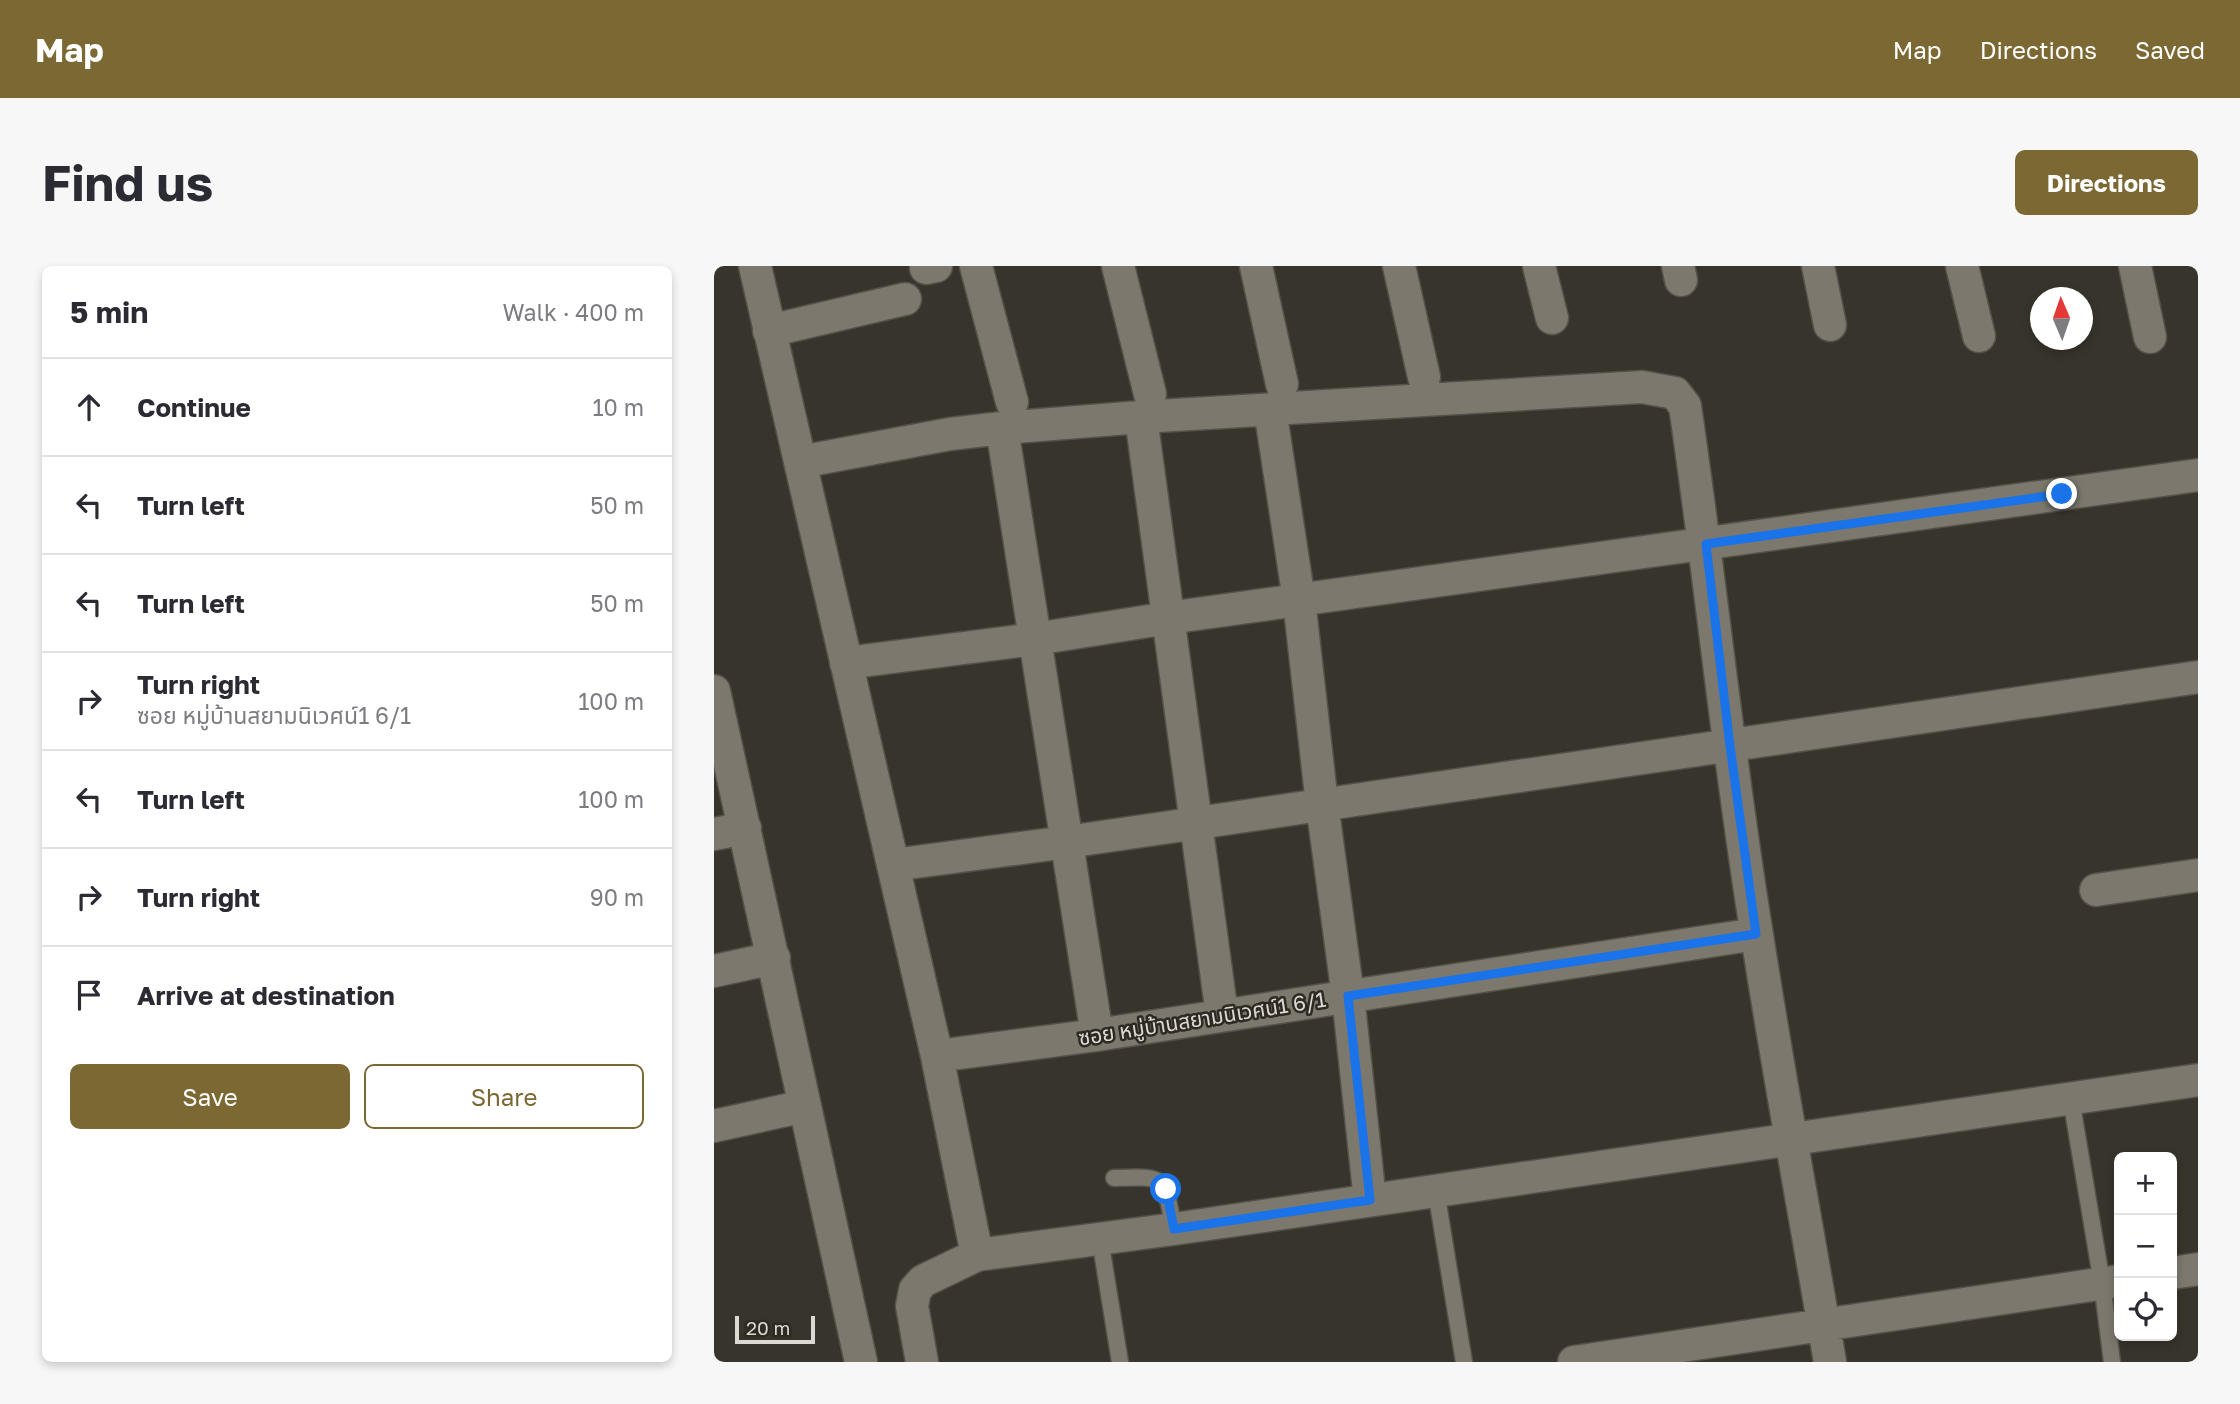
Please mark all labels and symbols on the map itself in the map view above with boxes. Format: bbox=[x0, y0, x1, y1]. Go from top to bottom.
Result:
north arrow bbox=[2030, 287, 2093, 350]
route end bbox=[2046, 478, 2077, 509]
street label: ซอย หมู่บ้านสยามนิเวศน์1 6/1 bbox=[1076, 986, 1328, 1051]
route start bbox=[1150, 1173, 1181, 1204]
scale bar bbox=[735, 1313, 816, 1345]

